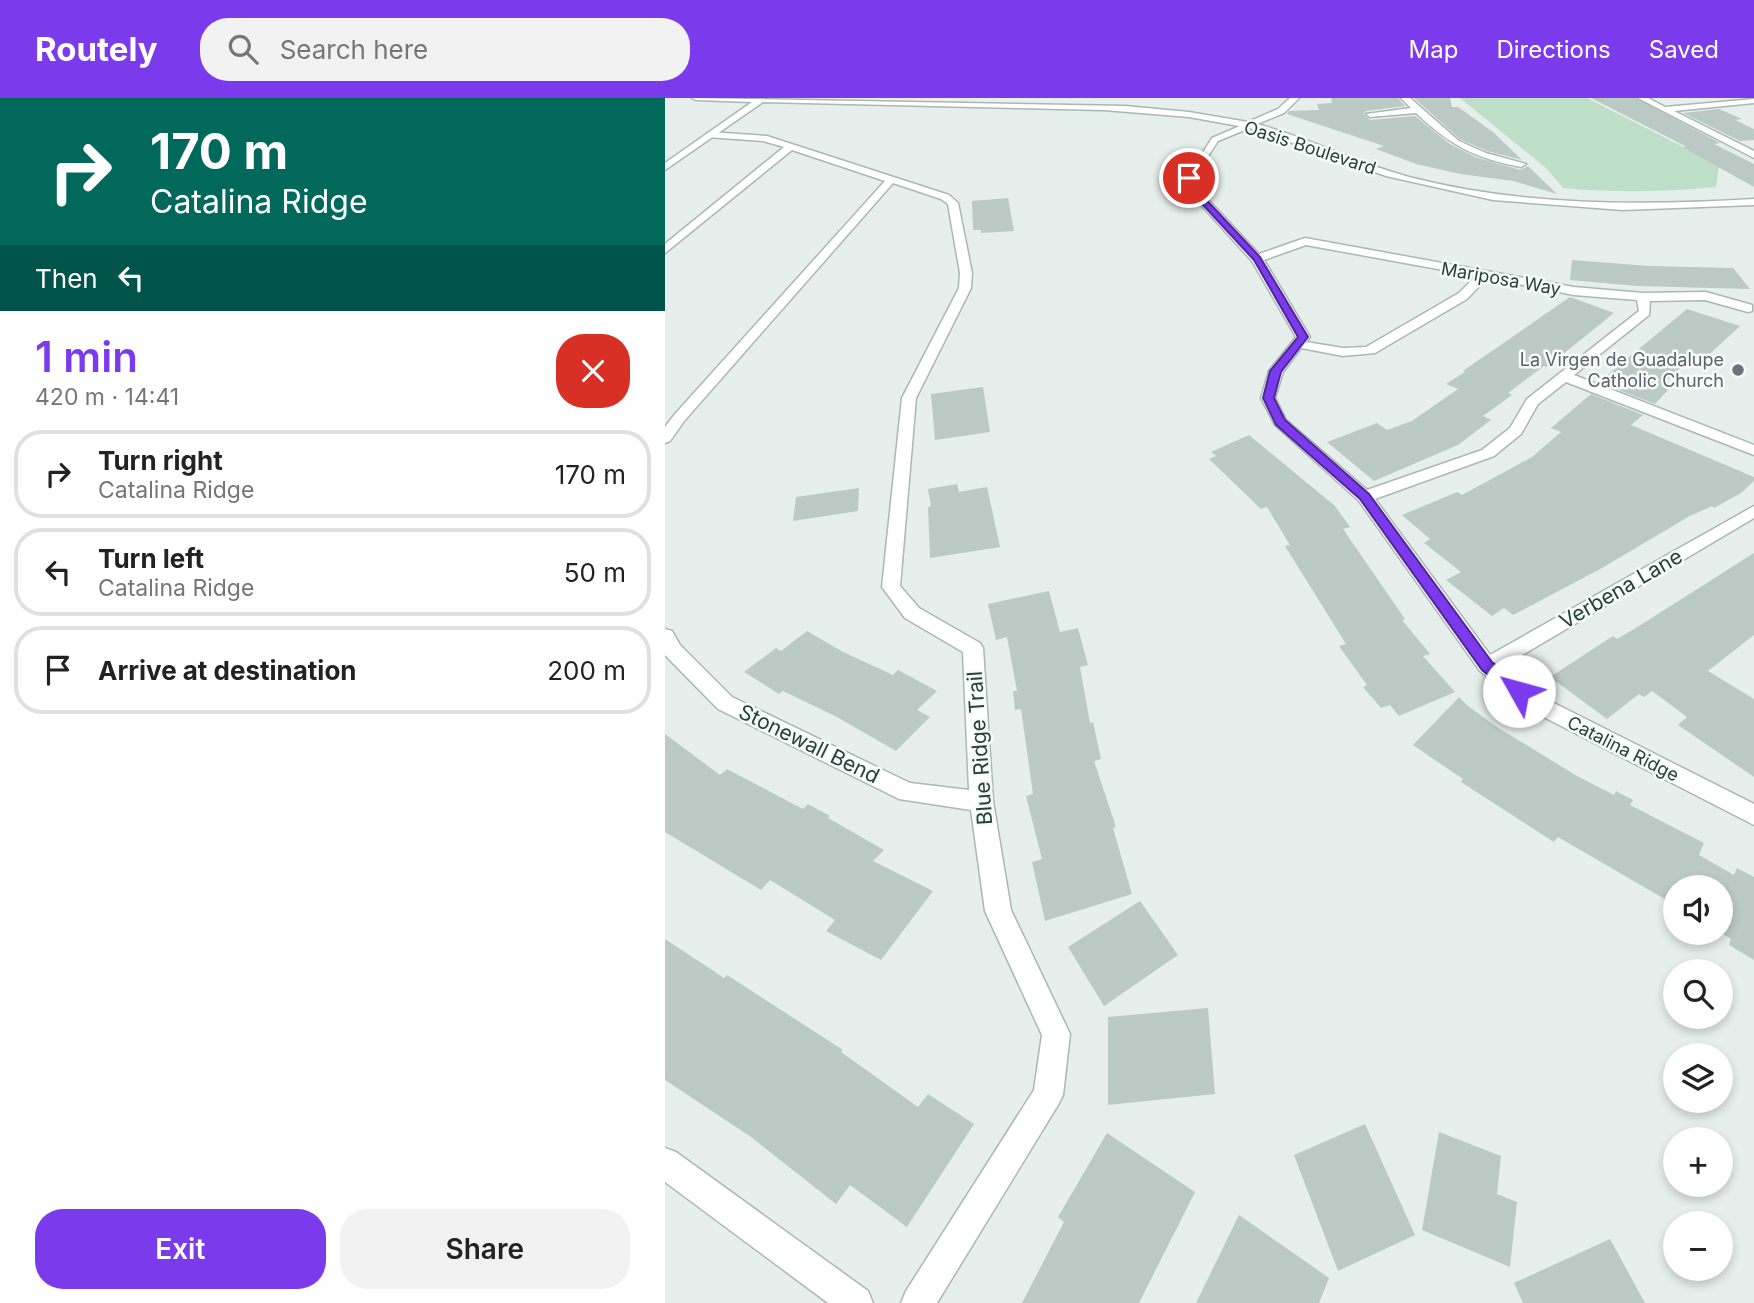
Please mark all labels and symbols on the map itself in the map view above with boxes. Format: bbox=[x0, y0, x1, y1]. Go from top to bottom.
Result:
street label: Oasis Boulevard bbox=[1241, 116, 1379, 179]
pin bbox=[1159, 148, 1219, 208]
street label: Mariposa Way bbox=[1440, 258, 1563, 299]
place label: La Virgen de Guadalupe Catholic Church bbox=[1520, 349, 1724, 391]
marker: La Virgen de Guadalupe Catholic Church bbox=[1730, 362, 1746, 378]
street label: Verbena Lane bbox=[1555, 543, 1687, 634]
position arrow bbox=[1482, 654, 1556, 728]
street label: Blue Ridge Trail bbox=[962, 670, 997, 826]
street label: Stonewall Bend bbox=[735, 699, 884, 788]
street label: Catalina Ridge bbox=[1564, 711, 1683, 786]

